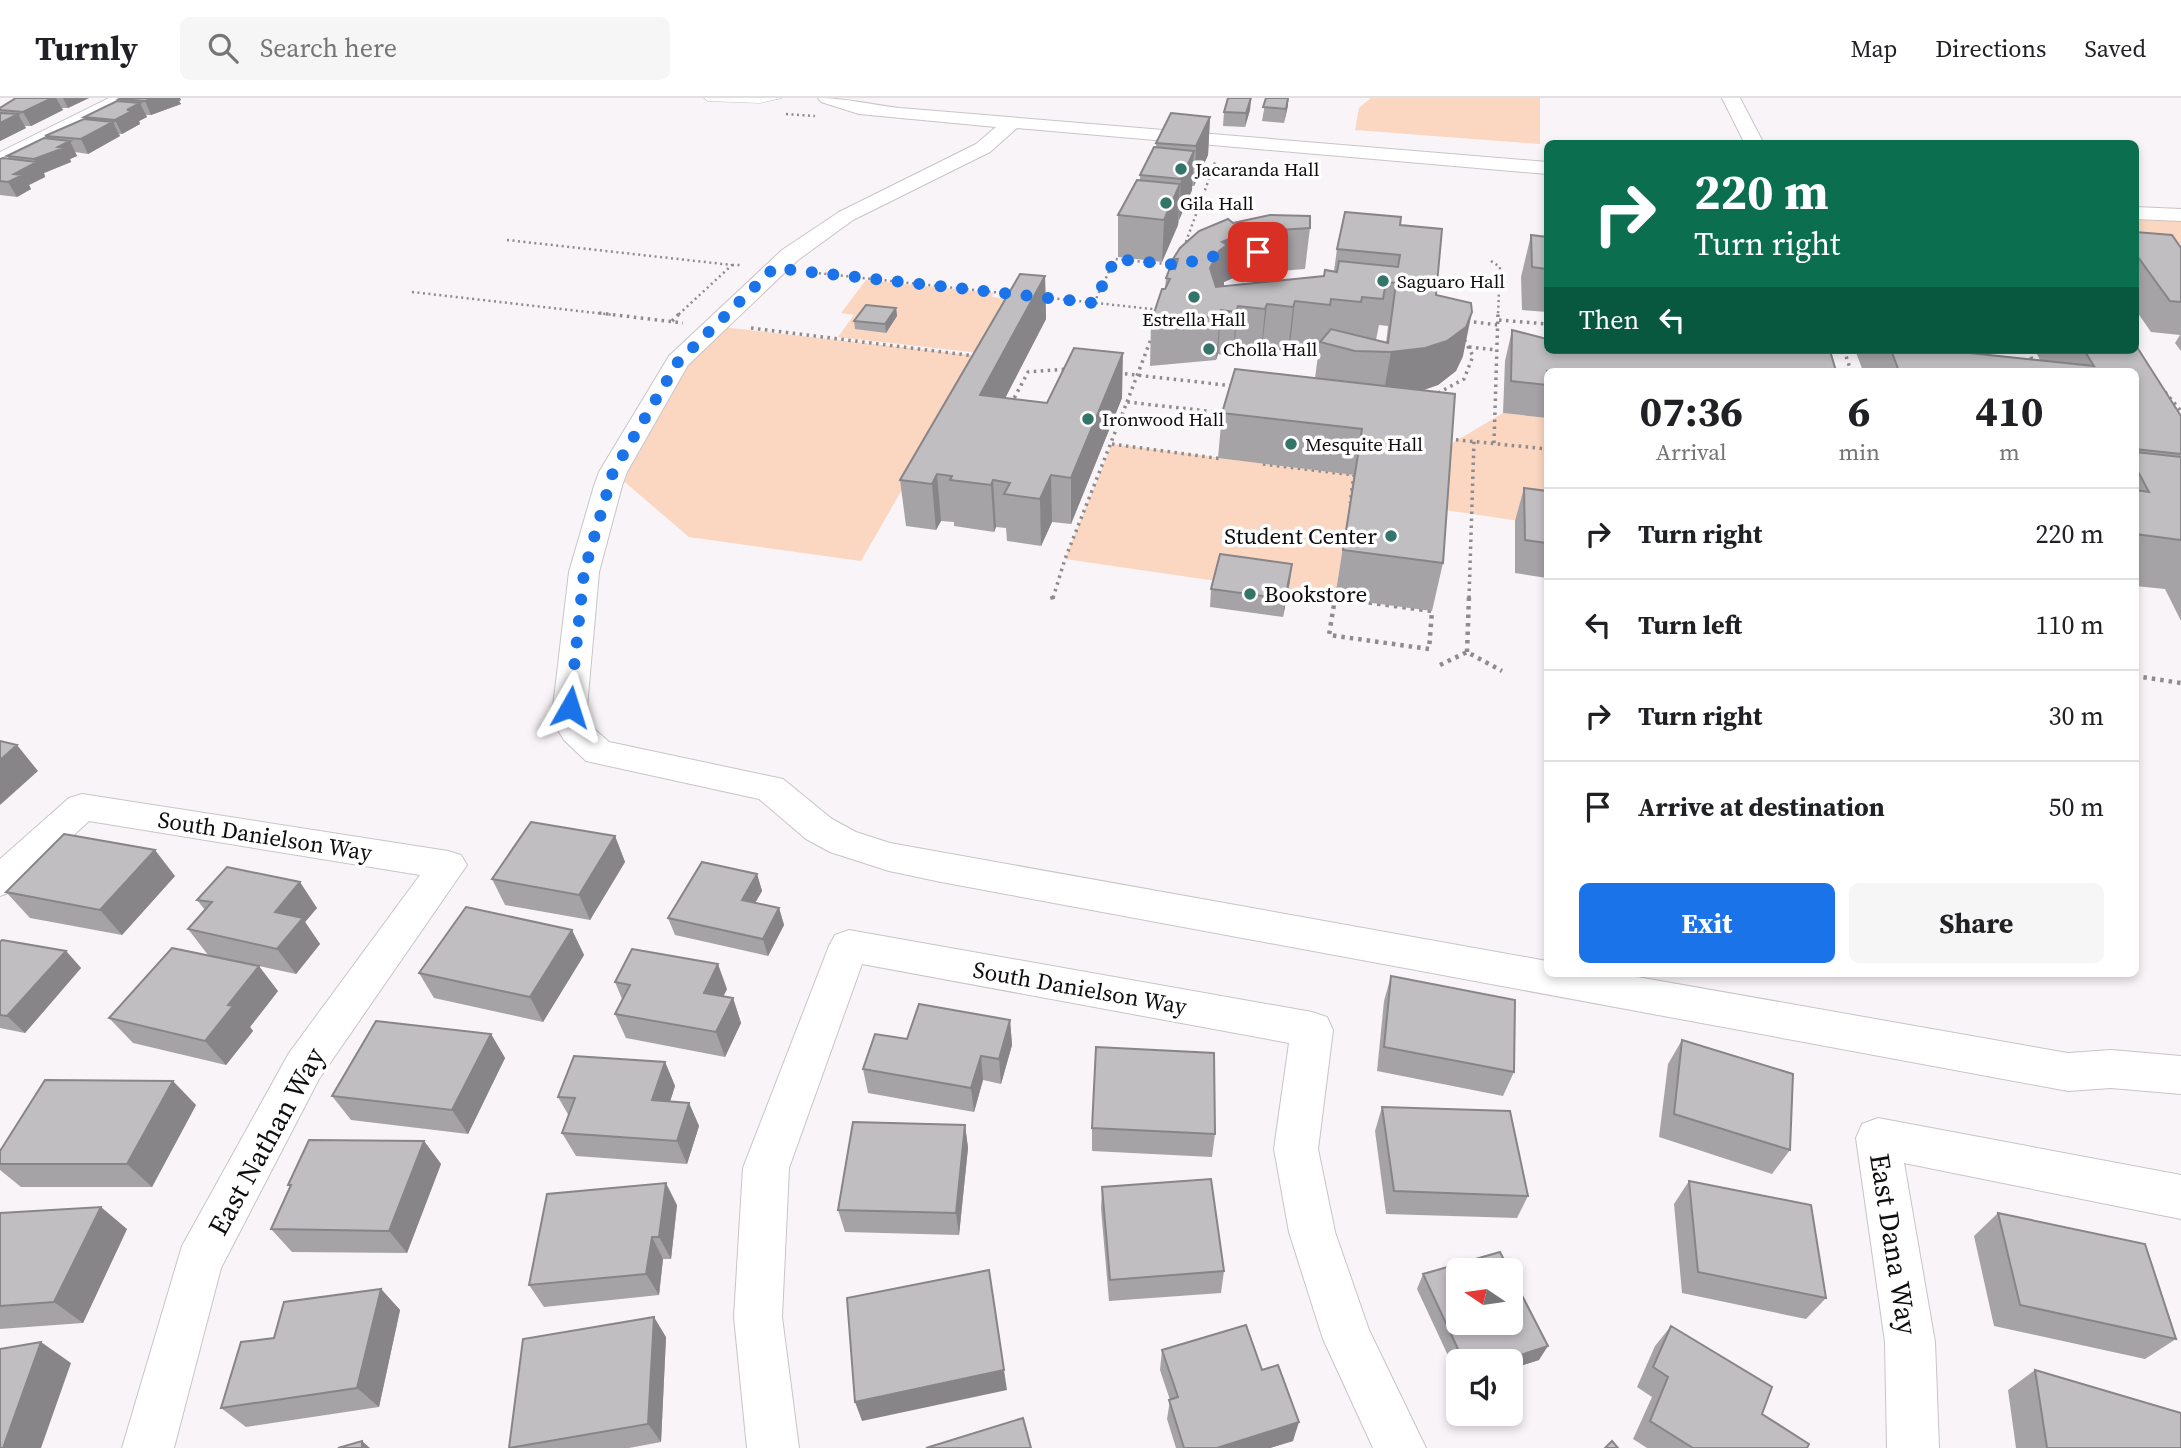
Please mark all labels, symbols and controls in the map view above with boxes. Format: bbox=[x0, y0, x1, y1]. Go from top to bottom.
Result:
search box bbox=[180, 17, 670, 80]
text: Turnly bbox=[35, 26, 138, 71]
icon: search bbox=[204, 29, 242, 67]
text: Search here bbox=[260, 30, 397, 66]
text: Map bbox=[1850, 32, 1897, 65]
text: Directions bbox=[1935, 32, 2046, 65]
text: Saved bbox=[2084, 32, 2146, 65]
place label: Jacaranda Hall bbox=[1194, 156, 1320, 182]
text: 220 m bbox=[1694, 158, 1829, 225]
marker: Jacaranda Hall bbox=[1173, 161, 1189, 177]
icon: right bbox=[1579, 168, 1670, 259]
place label: Gila Hall bbox=[1180, 190, 1254, 216]
marker: Gila Hall bbox=[1158, 195, 1174, 211]
pin bbox=[1228, 222, 1288, 282]
text: Turn right bbox=[1694, 222, 1840, 266]
icon: arrive bbox=[1239, 233, 1277, 271]
place label: Saguaro Hall bbox=[1397, 268, 1505, 294]
marker: Saguaro Hall bbox=[1375, 273, 1391, 289]
marker: Estrella Hall bbox=[1186, 289, 1202, 305]
icon: left bbox=[1653, 301, 1691, 339]
text: Then bbox=[1579, 302, 1639, 338]
place label: Estrella Hall bbox=[1142, 306, 1246, 332]
place label: Cholla Hall bbox=[1223, 336, 1318, 362]
marker: Cholla Hall bbox=[1201, 341, 1217, 357]
text: 07:36 bbox=[1639, 382, 1743, 440]
text: 6 bbox=[1848, 382, 1871, 440]
text: 410 bbox=[1975, 382, 2044, 440]
place label: Ironwood Hall bbox=[1102, 406, 1224, 432]
marker: Ironwood Hall bbox=[1080, 411, 1096, 427]
place label: Mesquite Hall bbox=[1305, 431, 1423, 457]
marker: Mesquite Hall bbox=[1283, 436, 1299, 452]
text: Arrival bbox=[1656, 436, 1727, 468]
text: min bbox=[1838, 436, 1880, 468]
text: m bbox=[1999, 436, 2020, 468]
icon: right bbox=[1579, 515, 1617, 553]
text: Turn right bbox=[1638, 516, 1762, 552]
text: 220 m bbox=[2036, 516, 2104, 552]
place label: Student Center bbox=[1224, 520, 1377, 552]
marker: Student Center bbox=[1383, 528, 1399, 544]
place label: Bookstore bbox=[1264, 578, 1367, 610]
marker: Bookstore bbox=[1242, 586, 1258, 602]
icon: left bbox=[1579, 606, 1617, 644]
text: Turn left bbox=[1638, 607, 1742, 643]
text: 110 m bbox=[2036, 607, 2104, 643]
position arrow bbox=[533, 670, 607, 744]
icon: right bbox=[1579, 697, 1617, 735]
text: Turn right bbox=[1638, 698, 1762, 734]
text: 30 m bbox=[2049, 698, 2104, 734]
icon: arrive bbox=[1579, 788, 1617, 826]
text: Arrive at destination bbox=[1638, 789, 1885, 825]
text: 50 m bbox=[2049, 789, 2104, 825]
street label: South Danielson Way bbox=[156, 803, 375, 869]
button: Exit bbox=[1579, 883, 1835, 963]
button: Share bbox=[1849, 883, 2104, 963]
street label: South Danielson Way bbox=[971, 953, 1189, 1023]
street label: East Nathan Way bbox=[199, 1040, 334, 1242]
street label: East Dana Way bbox=[1861, 1151, 1927, 1338]
north arrow bbox=[1446, 1258, 1522, 1335]
map controls bbox=[1446, 1258, 1523, 1426]
button: sound bbox=[1446, 1349, 1523, 1426]

